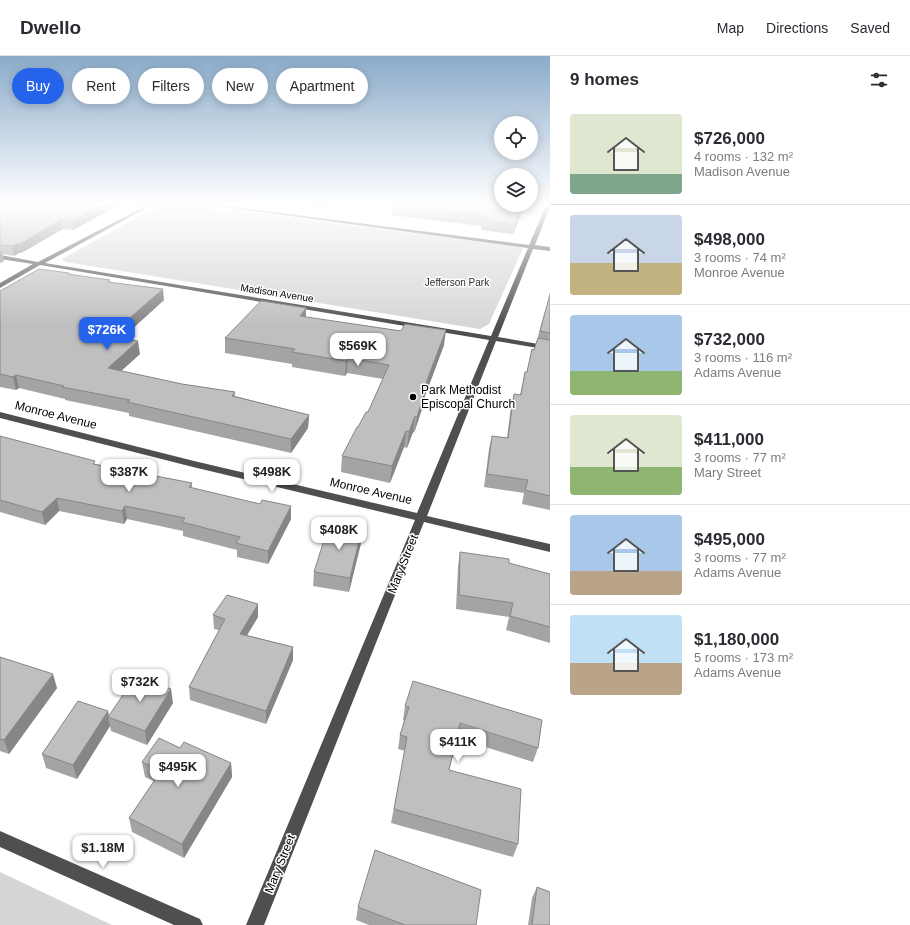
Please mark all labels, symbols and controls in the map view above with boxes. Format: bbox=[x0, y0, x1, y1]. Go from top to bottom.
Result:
text: Dwello bbox=[20, 17, 81, 38]
text: Map bbox=[717, 20, 744, 36]
text: Directions bbox=[766, 20, 828, 36]
text: Saved bbox=[850, 20, 890, 36]
chip: Buy bbox=[12, 68, 64, 104]
chip: Rent bbox=[72, 68, 130, 104]
chip: Filters bbox=[138, 68, 204, 104]
chip: New bbox=[212, 68, 268, 104]
chip: Apartment bbox=[276, 68, 368, 104]
icon: filters bbox=[868, 69, 890, 91]
text: 9 homes bbox=[570, 70, 639, 89]
map controls bbox=[494, 116, 538, 212]
button: locate bbox=[494, 116, 538, 160]
text: $726,000 bbox=[694, 129, 765, 148]
icon: home bbox=[602, 130, 650, 178]
text: 4 rooms · 132 m² bbox=[694, 149, 793, 164]
text: Madison Avenue bbox=[694, 164, 790, 179]
button: layers bbox=[494, 168, 538, 212]
text: $498,000 bbox=[694, 230, 765, 249]
icon: home bbox=[602, 231, 650, 279]
text: 3 rooms · 74 m² bbox=[694, 250, 786, 265]
text: Monroe Avenue bbox=[694, 265, 785, 280]
park label: Jefferson Park bbox=[425, 277, 490, 288]
street label: Madison Avenue bbox=[240, 282, 315, 304]
pin: $726K bbox=[79, 317, 135, 351]
text: $726K bbox=[88, 322, 126, 337]
text: $732,000 bbox=[694, 330, 765, 349]
icon: home bbox=[602, 331, 650, 379]
pin: $569K bbox=[330, 333, 386, 367]
text: $569K bbox=[339, 338, 377, 353]
text: 3 rooms · 116 m² bbox=[694, 350, 792, 365]
text: Adams Avenue bbox=[694, 365, 781, 380]
place label: Park Methodist Episcopal Church bbox=[421, 383, 515, 411]
marker: Park Methodist Episcopal Church bbox=[408, 392, 418, 402]
street label: Monroe Avenue bbox=[14, 398, 99, 432]
text: $411,000 bbox=[694, 430, 764, 449]
icon: home bbox=[602, 431, 650, 479]
text: 3 rooms · 77 m² bbox=[694, 450, 786, 465]
pin: $387K bbox=[101, 459, 157, 493]
pin: $498K bbox=[244, 459, 300, 493]
text: $387K bbox=[110, 464, 148, 479]
text: $498K bbox=[253, 464, 291, 479]
text: Mary Street bbox=[694, 465, 761, 480]
street label: Monroe Avenue bbox=[329, 475, 414, 507]
pin: $408K bbox=[311, 517, 367, 551]
text: $408K bbox=[320, 522, 358, 537]
text: $495,000 bbox=[694, 530, 765, 549]
icon: home bbox=[602, 531, 650, 579]
street label: Mary Street bbox=[385, 532, 421, 595]
text: 3 rooms · 77 m² bbox=[694, 550, 786, 565]
text: Adams Avenue bbox=[694, 565, 781, 580]
text: $1,180,000 bbox=[694, 630, 779, 649]
icon: home bbox=[602, 631, 650, 679]
text: 5 rooms · 173 m² bbox=[694, 650, 793, 665]
text: Adams Avenue bbox=[694, 665, 781, 680]
pin: $732K bbox=[112, 669, 168, 703]
text: $732K bbox=[121, 674, 159, 689]
pin: $411K bbox=[430, 729, 486, 763]
text: $411K bbox=[439, 734, 477, 749]
pin: $495K bbox=[150, 754, 206, 788]
text: $495K bbox=[159, 759, 197, 774]
street label: Mary Street bbox=[262, 832, 298, 895]
pin: $1.18M bbox=[70, 835, 136, 869]
text: $1.18M bbox=[81, 840, 125, 855]

